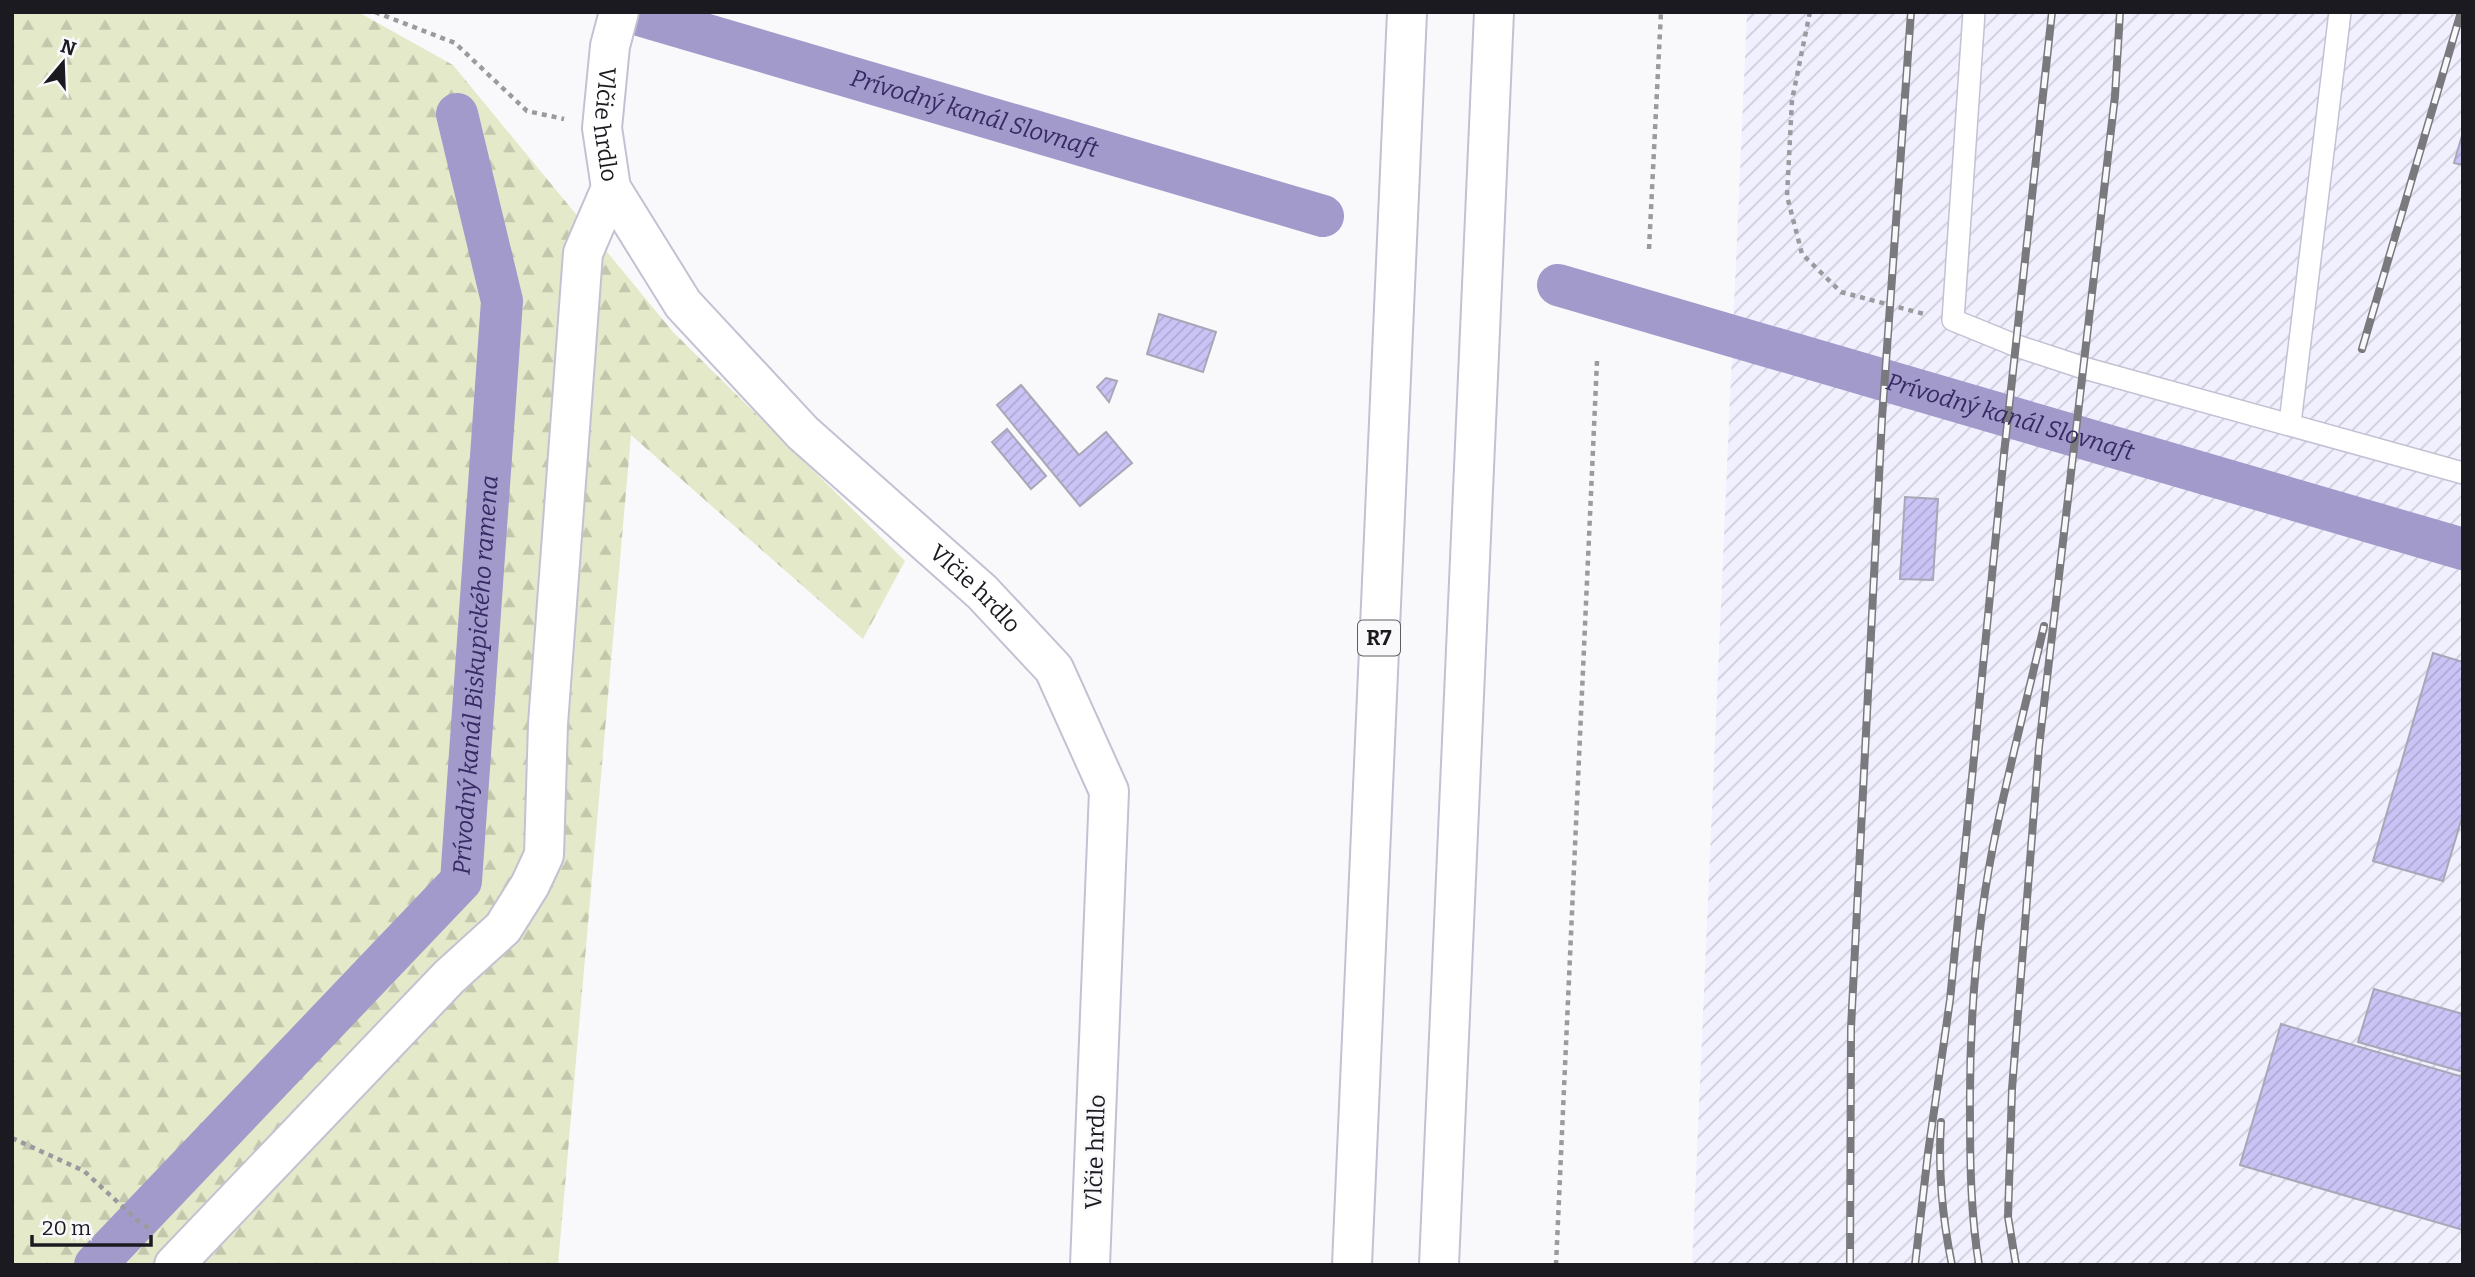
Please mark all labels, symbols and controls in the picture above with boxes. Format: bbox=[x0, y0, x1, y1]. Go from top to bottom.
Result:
north arrow bbox=[28, 28, 98, 98]
text: N bbox=[58, 34, 79, 61]
water label: Prívodný kanál Slovnaft bbox=[847, 64, 1102, 163]
street label: Vlčie hrdlo bbox=[588, 66, 624, 184]
water label: Prívodný kanál Slovnaft bbox=[1883, 368, 2138, 466]
water label: Prívodný kanál Biskupického ramena bbox=[447, 474, 504, 876]
street label: Vlčie hrdlo bbox=[924, 538, 1027, 638]
road number: R7 bbox=[1358, 620, 1400, 656]
street label: Vlčie hrdlo bbox=[1079, 1094, 1111, 1210]
scale bar bbox=[32, 1204, 150, 1248]
text: 20 m bbox=[42, 1215, 91, 1241]

